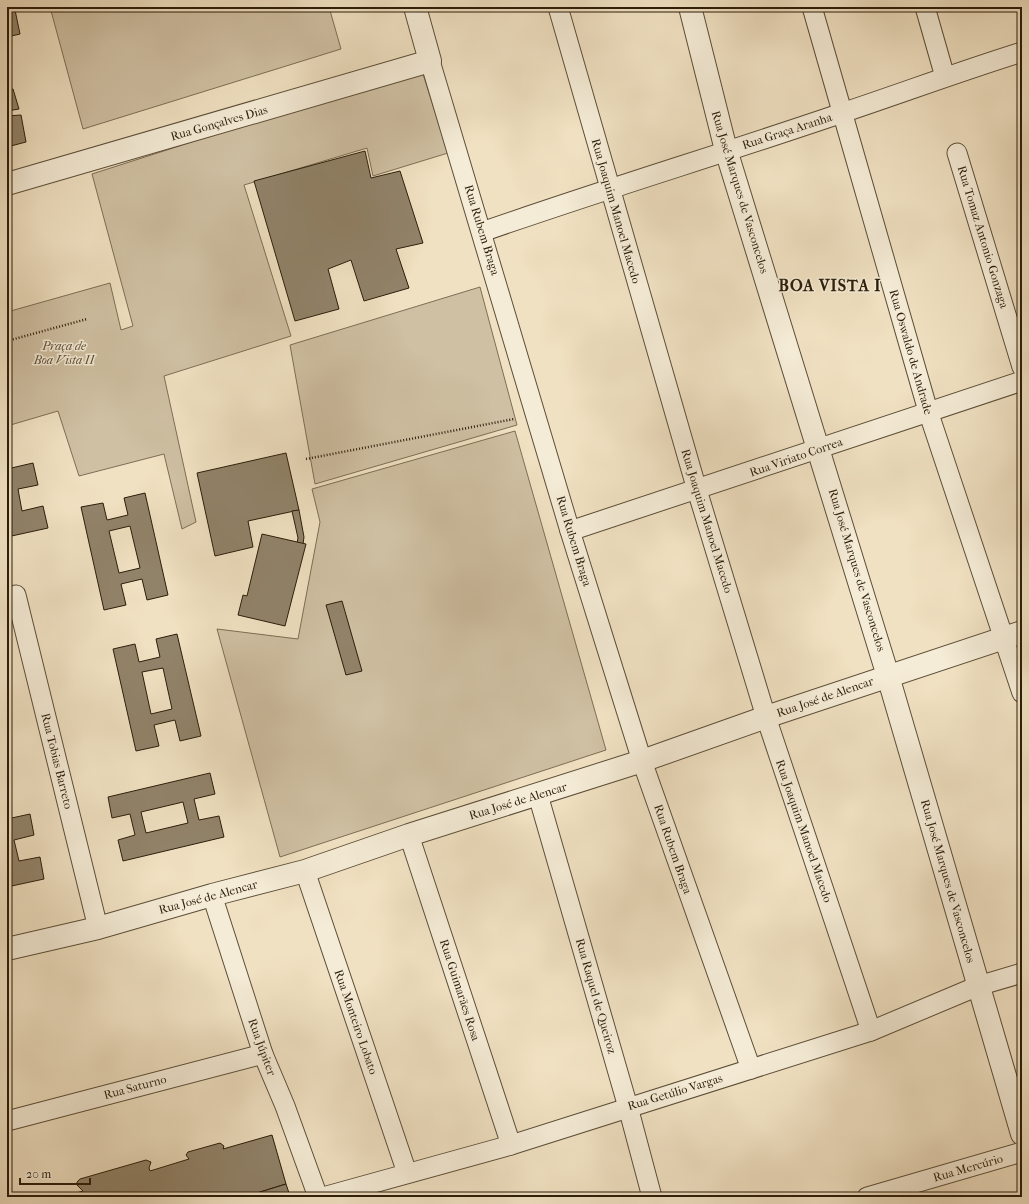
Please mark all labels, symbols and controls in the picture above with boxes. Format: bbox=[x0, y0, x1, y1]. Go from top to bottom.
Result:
street label: Rua Gonçalves Dias bbox=[169, 102, 270, 145]
street label: Rua José Marques de Vasconcelos bbox=[709, 109, 772, 276]
street label: Rua Graça Aranha bbox=[740, 110, 834, 153]
street label: Rua Joaquim Manoel Macedo bbox=[589, 137, 643, 285]
street label: Rua Tomaz Antonio Gonzaga bbox=[955, 164, 1011, 310]
street label: Rua Rubem Braga bbox=[462, 183, 503, 277]
district label: BOA VISTA I bbox=[778, 276, 882, 295]
street label: Rua Oswaldo de Andrade bbox=[886, 288, 936, 416]
park label: Praça de Boa Vista II bbox=[33, 339, 96, 367]
street label: Rua Viriato Correa bbox=[748, 434, 845, 480]
street label: Rua Joaquim Manoel Macedo bbox=[678, 447, 736, 595]
street label: Rua José Marques de Vasconcelos bbox=[826, 487, 889, 654]
street label: Rua Rubem Braga bbox=[554, 494, 595, 588]
street label: Rua José de Alencar bbox=[775, 674, 876, 720]
street label: Rua Tobias Barreto bbox=[38, 711, 76, 811]
street label: Rua Joaquim Manoel Macedo bbox=[773, 758, 835, 904]
street label: Rua José de Alencar bbox=[467, 779, 569, 823]
street label: Rua José Marques de Vasconcelos bbox=[918, 798, 978, 965]
street label: Rua Rubem Braga bbox=[651, 802, 695, 896]
street label: Rua José de Alencar bbox=[157, 877, 260, 917]
street label: Rua Guimarães Rosa bbox=[437, 937, 483, 1043]
street label: Rua Raquel de Queiroz bbox=[573, 937, 619, 1056]
street label: Rua Monteiro Lobato bbox=[331, 968, 381, 1076]
street label: Rua Júpiter bbox=[245, 1017, 279, 1078]
street label: Rua Getúlio Vargas bbox=[626, 1071, 725, 1113]
street label: Rua Saturno bbox=[102, 1072, 168, 1102]
street label: Rua Mercúrio bbox=[931, 1151, 1005, 1185]
scale bar bbox=[20, 1160, 90, 1186]
text: 20 m bbox=[26, 1167, 51, 1181]

